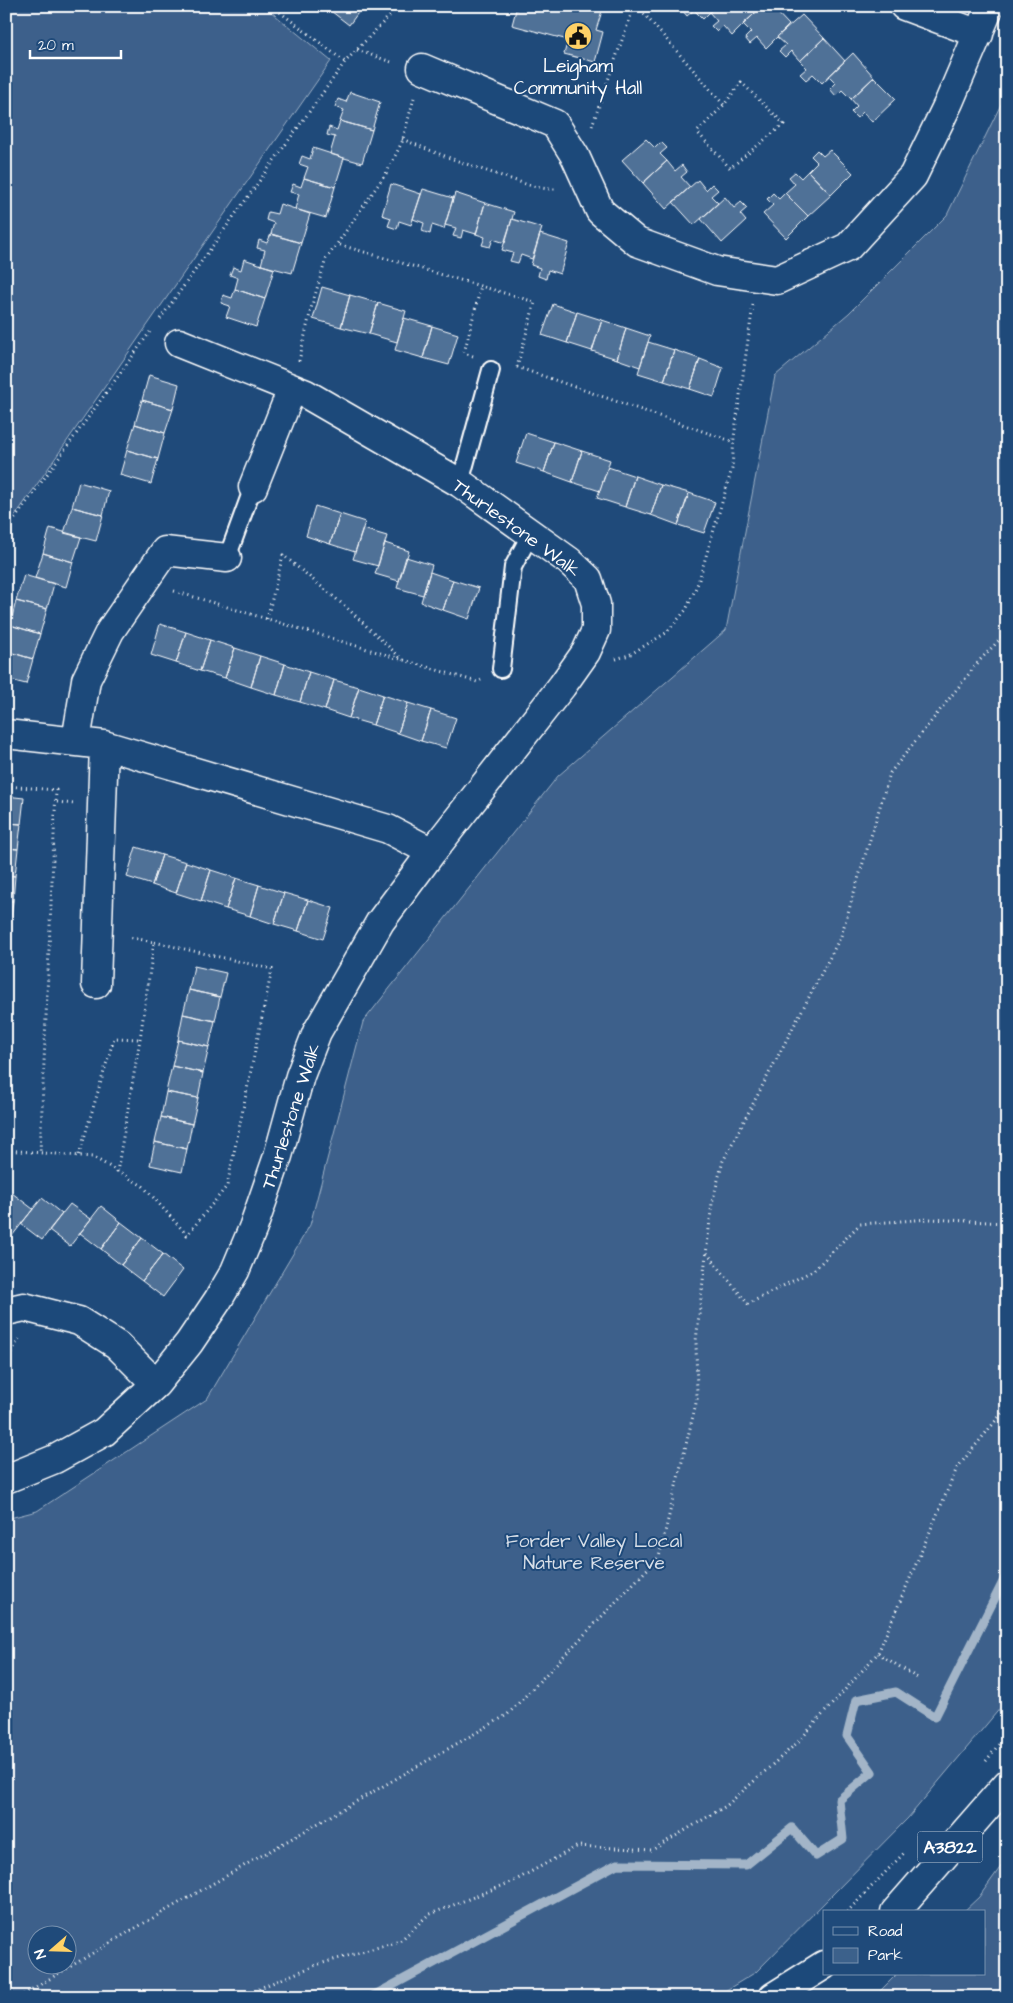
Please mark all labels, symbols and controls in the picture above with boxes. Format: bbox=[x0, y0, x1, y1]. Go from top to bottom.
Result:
public building icon: Leigham Community Hall bbox=[563, 21, 593, 51]
scale bar bbox=[30, 28, 121, 60]
text: 20 m bbox=[38, 35, 74, 56]
place label: Leigham Community Hall bbox=[514, 53, 642, 103]
street label: Thurlestone Walk bbox=[447, 473, 586, 584]
street label: Thurlestone Walk bbox=[255, 1040, 328, 1193]
park label: Forder Valley Local Nature Reserve bbox=[506, 1528, 682, 1577]
road number: A3822 bbox=[918, 1831, 982, 1862]
legend bbox=[823, 1910, 986, 1976]
text: Road bbox=[868, 1921, 903, 1942]
north arrow bbox=[28, 1926, 78, 1976]
text: Park bbox=[868, 1945, 903, 1966]
text: N bbox=[30, 1946, 52, 1962]

